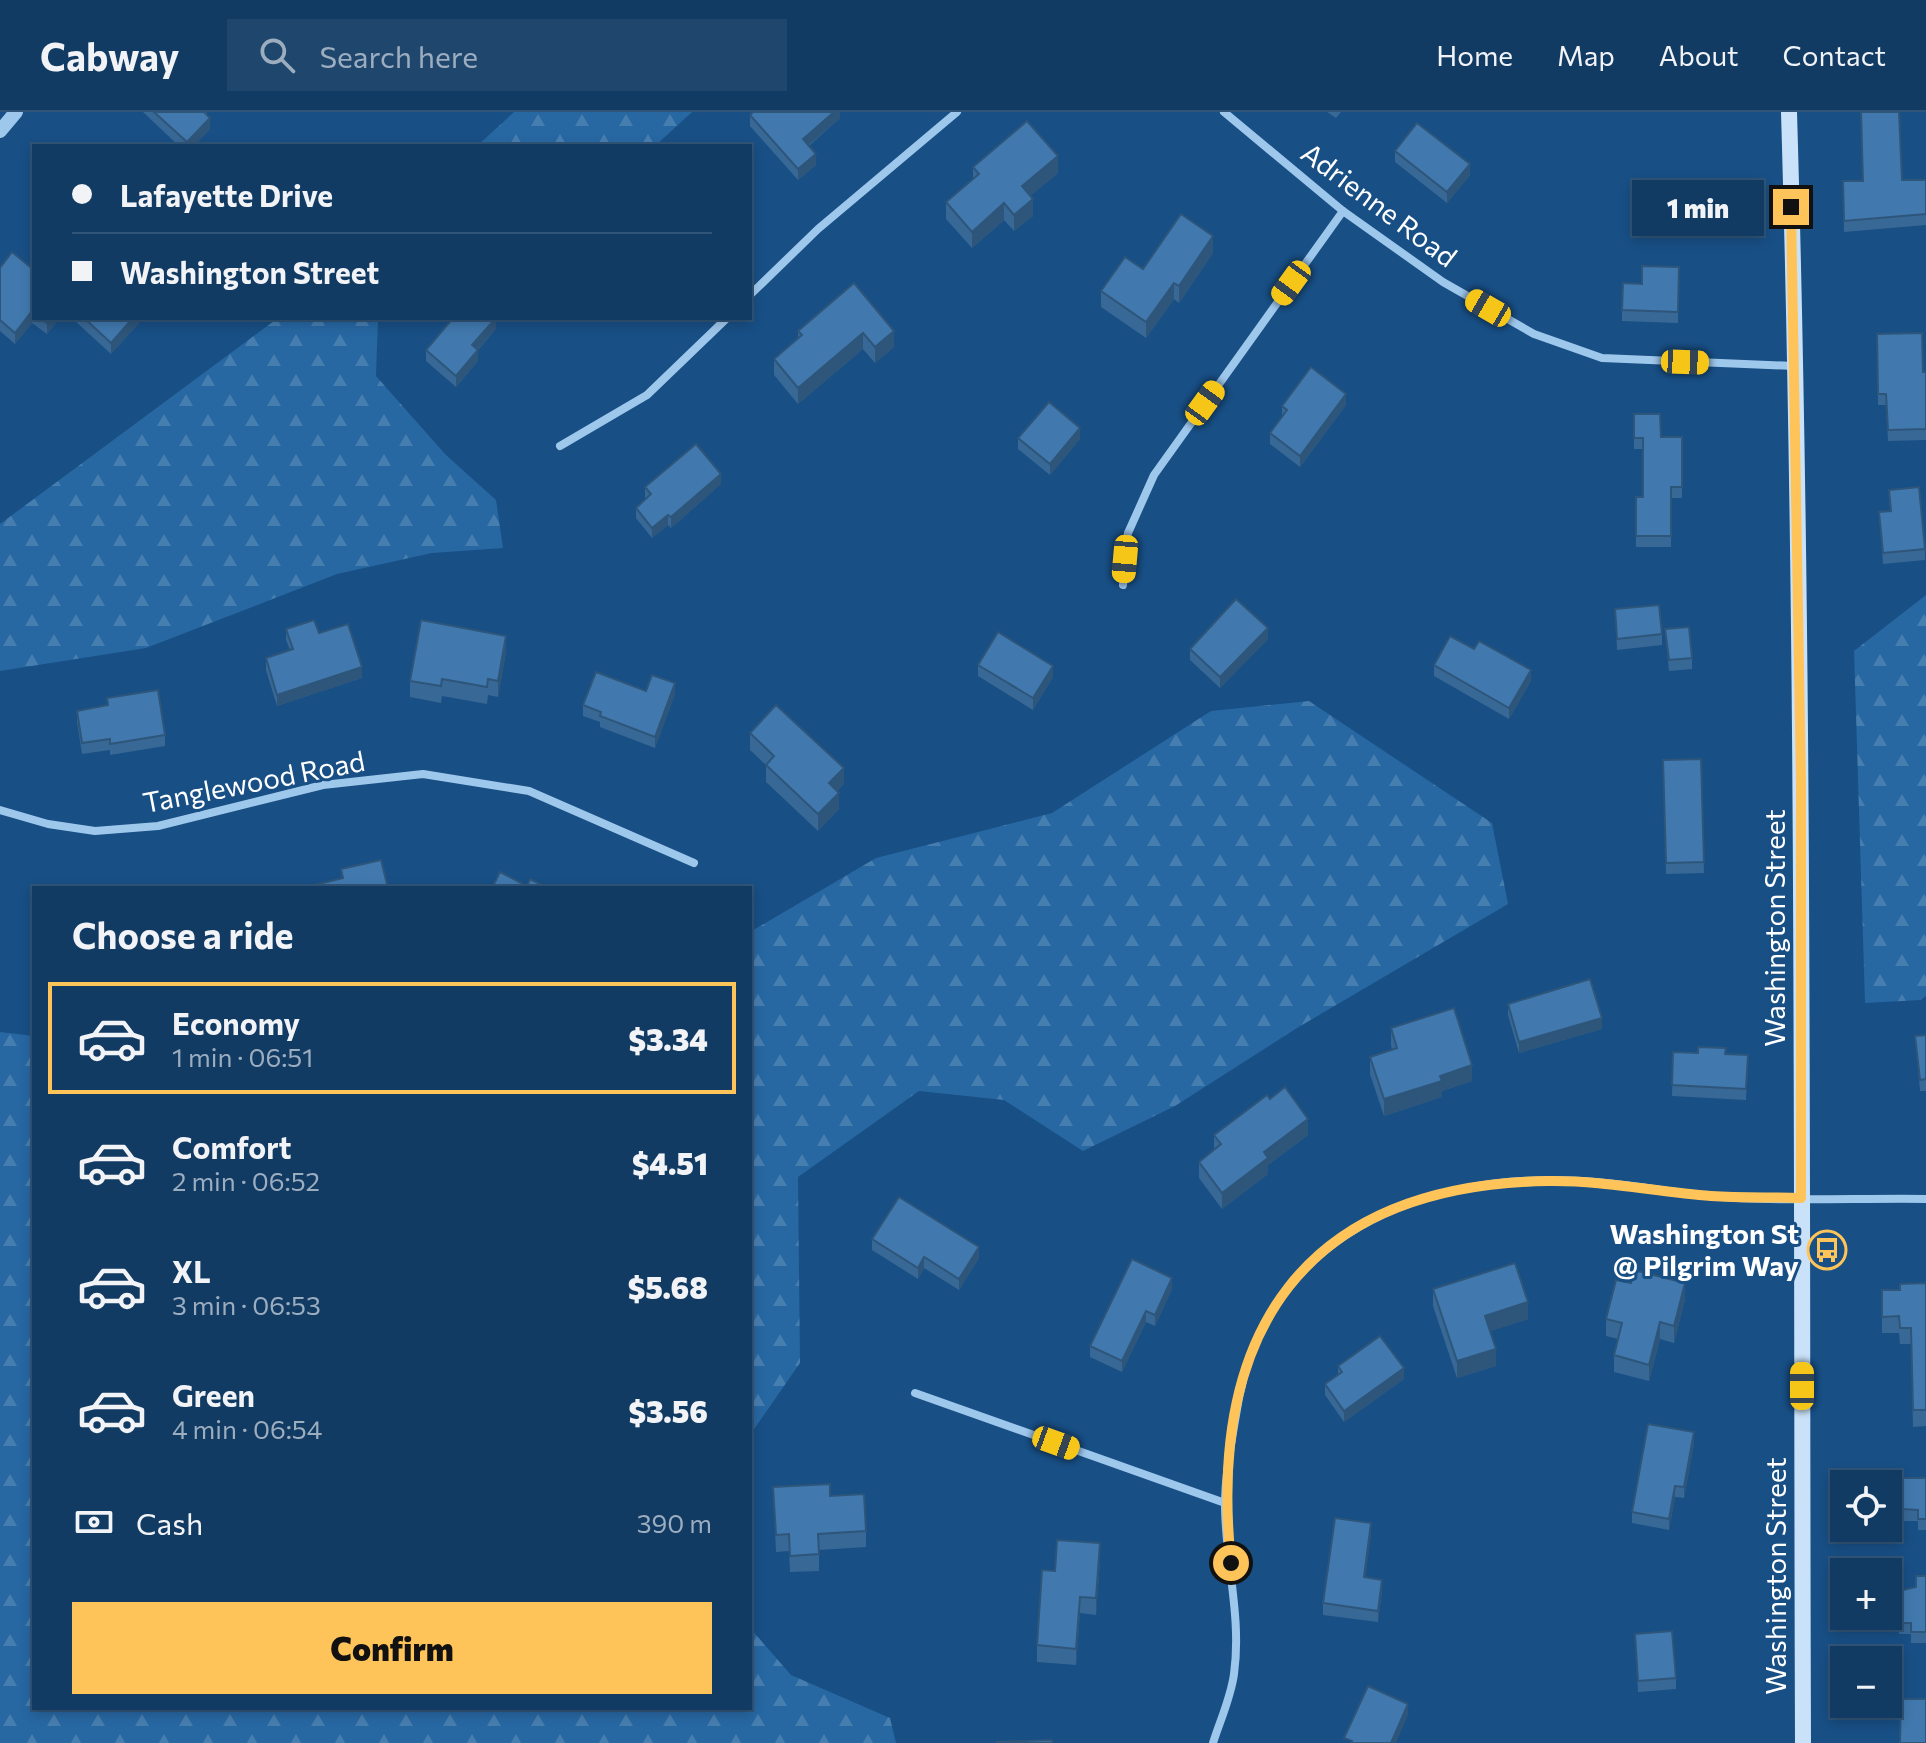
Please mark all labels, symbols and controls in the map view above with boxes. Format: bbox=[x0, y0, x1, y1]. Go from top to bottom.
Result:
search box bbox=[227, 19, 787, 91]
text: Cabway bbox=[40, 32, 179, 79]
icon: search bbox=[255, 33, 299, 77]
text: Search here bbox=[319, 37, 478, 74]
text: Home bbox=[1436, 38, 1513, 72]
text: Map bbox=[1557, 38, 1615, 72]
text: About bbox=[1659, 38, 1739, 72]
text: Contact bbox=[1783, 38, 1886, 72]
street label: Adrienne Road bbox=[1295, 135, 1464, 274]
text: Lafayette Drive bbox=[120, 176, 333, 213]
callout: 1 min bbox=[1631, 179, 1763, 235]
route end bbox=[1773, 189, 1809, 225]
text: 1 min bbox=[1667, 192, 1729, 223]
text: Washington Street bbox=[120, 253, 379, 290]
car bbox=[1267, 257, 1315, 309]
car bbox=[1461, 286, 1515, 330]
car bbox=[1661, 349, 1709, 375]
car bbox=[1181, 377, 1229, 429]
car bbox=[1111, 534, 1139, 584]
street label: Tanglewood Road bbox=[140, 743, 368, 819]
street label: Washington Street bbox=[1757, 809, 1791, 1047]
text: Choose a ride bbox=[72, 912, 293, 956]
icon: car bbox=[76, 1002, 148, 1074]
text: Economy bbox=[172, 1004, 300, 1041]
text: $3.34 bbox=[628, 1020, 708, 1057]
text: 1 min · 06:51 bbox=[172, 1041, 313, 1072]
icon: car bbox=[76, 1126, 148, 1198]
text: Comfort bbox=[172, 1128, 291, 1165]
text: $4.51 bbox=[632, 1144, 708, 1181]
text: 2 min · 06:52 bbox=[172, 1165, 320, 1196]
place label: Washington St @ Pilgrim Way bbox=[1610, 1216, 1799, 1282]
bus stop icon: Washington St @ Pilgrim Way bbox=[1806, 1229, 1848, 1271]
icon: car bbox=[76, 1250, 148, 1322]
text: XL bbox=[172, 1252, 211, 1289]
text: $5.68 bbox=[628, 1268, 708, 1305]
text: 3 min · 06:53 bbox=[172, 1289, 321, 1320]
car bbox=[1790, 1362, 1814, 1410]
icon: car bbox=[76, 1374, 148, 1446]
text: Green bbox=[172, 1376, 255, 1413]
text: $3.56 bbox=[629, 1392, 708, 1429]
text: 4 min · 06:54 bbox=[172, 1413, 322, 1444]
car bbox=[1029, 1424, 1083, 1462]
street label: Washington Street bbox=[1758, 1457, 1792, 1695]
map controls bbox=[1830, 1470, 1902, 1718]
button: locate bbox=[1830, 1470, 1902, 1542]
icon: cash bbox=[72, 1500, 116, 1544]
text: Cash bbox=[136, 1504, 203, 1541]
text: 390 m bbox=[637, 1507, 712, 1538]
route start bbox=[1213, 1545, 1249, 1581]
button: + bbox=[1830, 1558, 1902, 1630]
button: Confirm bbox=[72, 1602, 712, 1694]
button: − bbox=[1830, 1646, 1902, 1718]

